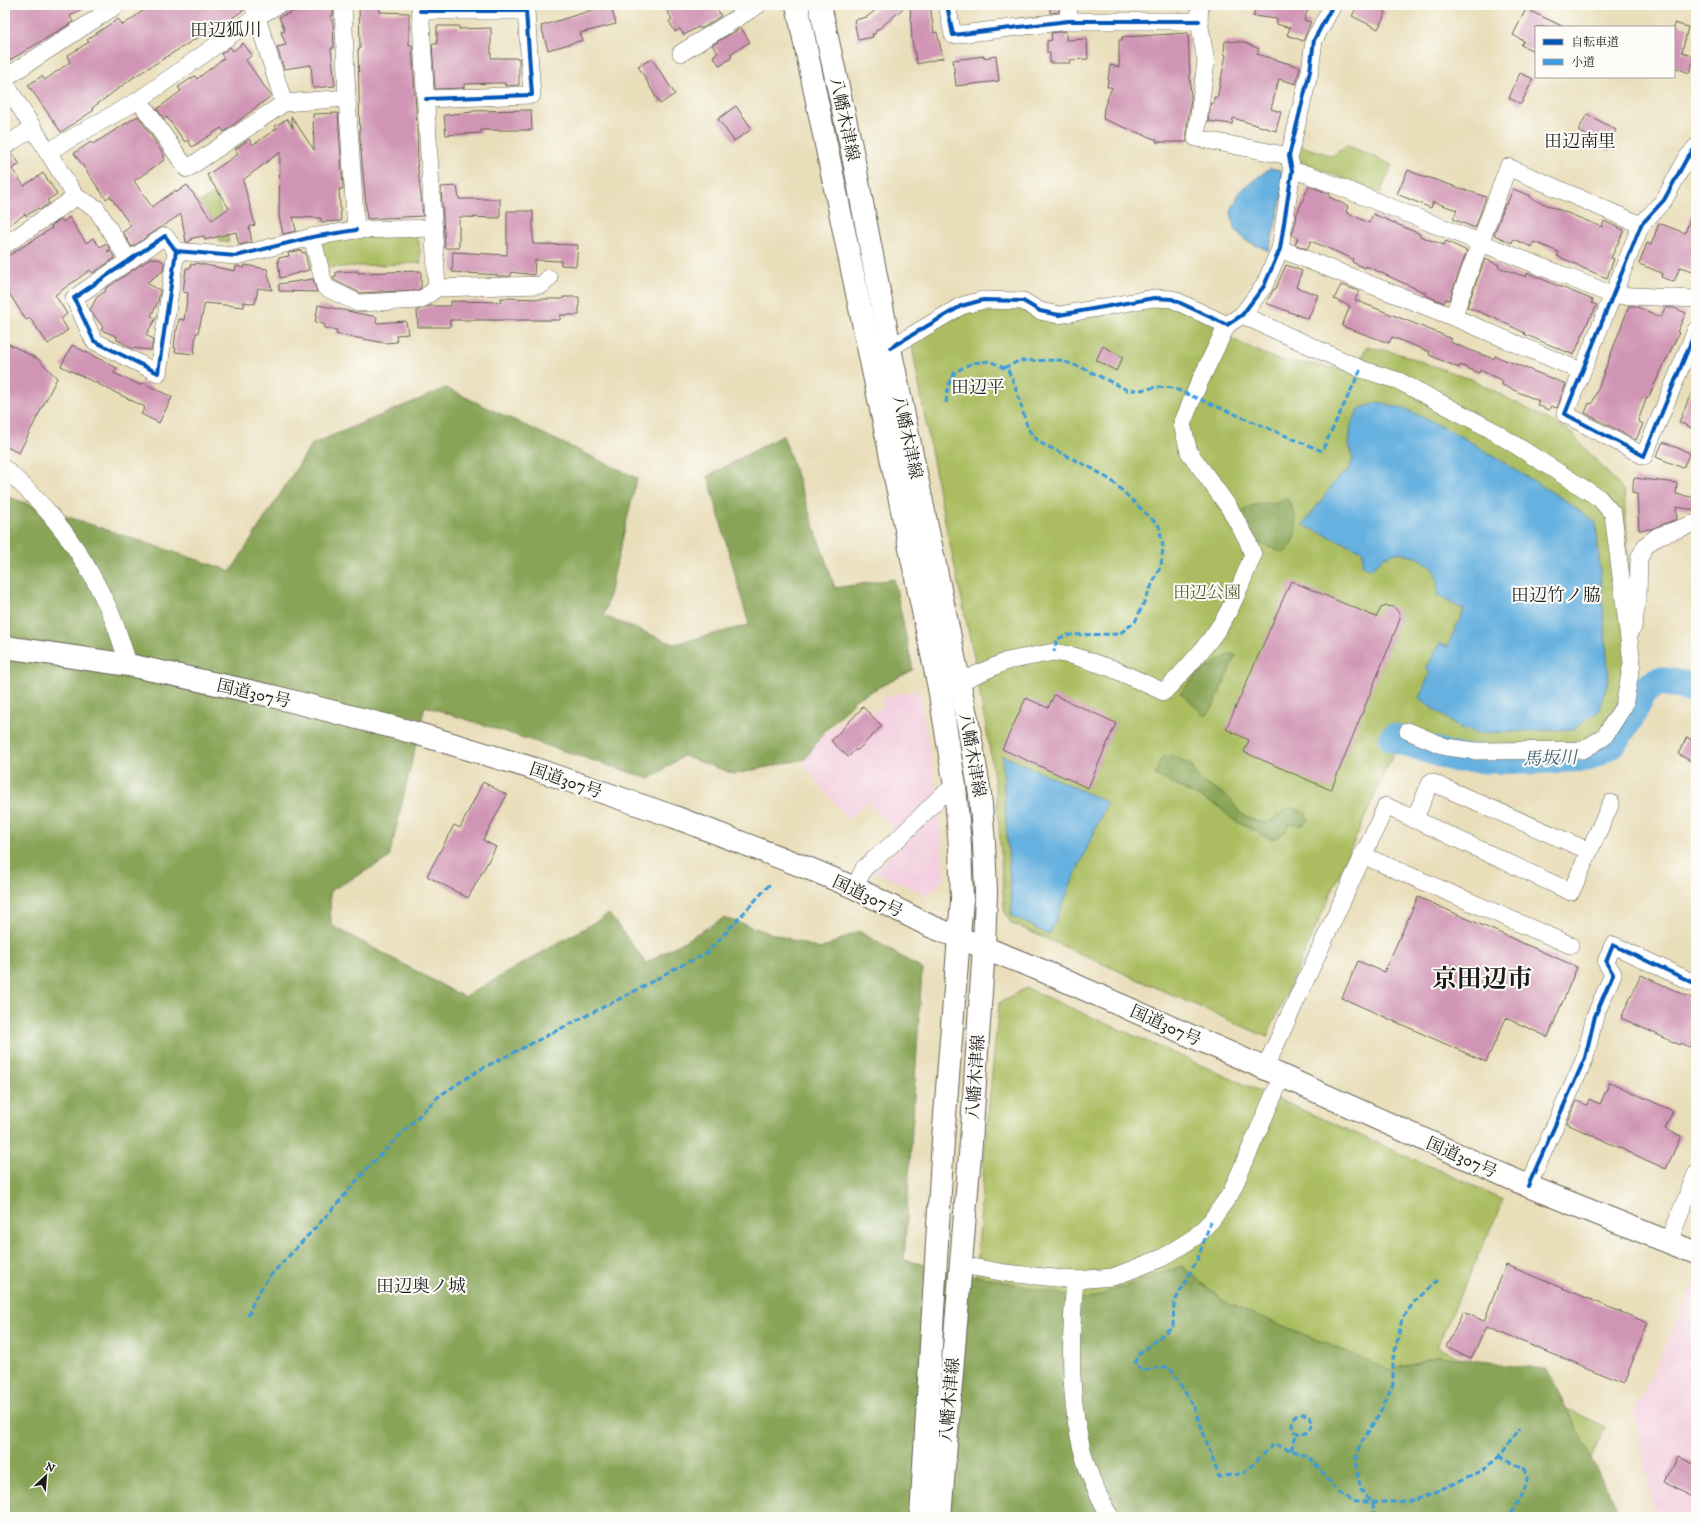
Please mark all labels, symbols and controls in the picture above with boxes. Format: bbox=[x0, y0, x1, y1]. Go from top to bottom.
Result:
district label: 田辺狐川 bbox=[190, 20, 262, 42]
legend bbox=[1535, 26, 1675, 78]
text: 自転車道 bbox=[1571, 35, 1619, 50]
text: 小道 bbox=[1571, 55, 1595, 70]
street label: 八幡木津線 bbox=[824, 75, 864, 163]
district label: 田辺南里 bbox=[1544, 131, 1616, 153]
district label: 田辺平 bbox=[951, 377, 1005, 399]
street label: 八幡木津線 bbox=[887, 393, 927, 481]
park label: 田辺公園 bbox=[1173, 582, 1241, 604]
district label: 田辺竹ノ脇 bbox=[1511, 585, 1601, 607]
street label: 国道307号 bbox=[215, 675, 293, 713]
street label: 八幡木津線 bbox=[954, 711, 990, 799]
water label: 馬坂川 bbox=[1523, 747, 1579, 771]
street label: 国道307号 bbox=[526, 758, 605, 804]
street label: 国道307号 bbox=[829, 871, 906, 923]
district label: 京田辺市 bbox=[1432, 964, 1532, 995]
street label: 国道307号 bbox=[1127, 1001, 1205, 1051]
street label: 八幡木津線 bbox=[962, 1034, 990, 1120]
street label: 国道307号 bbox=[1423, 1133, 1501, 1183]
district label: 田辺奥ノ城 bbox=[376, 1276, 466, 1298]
street label: 八幡木津線 bbox=[935, 1357, 965, 1443]
north arrow bbox=[26, 1456, 66, 1496]
text: N bbox=[43, 1460, 57, 1476]

